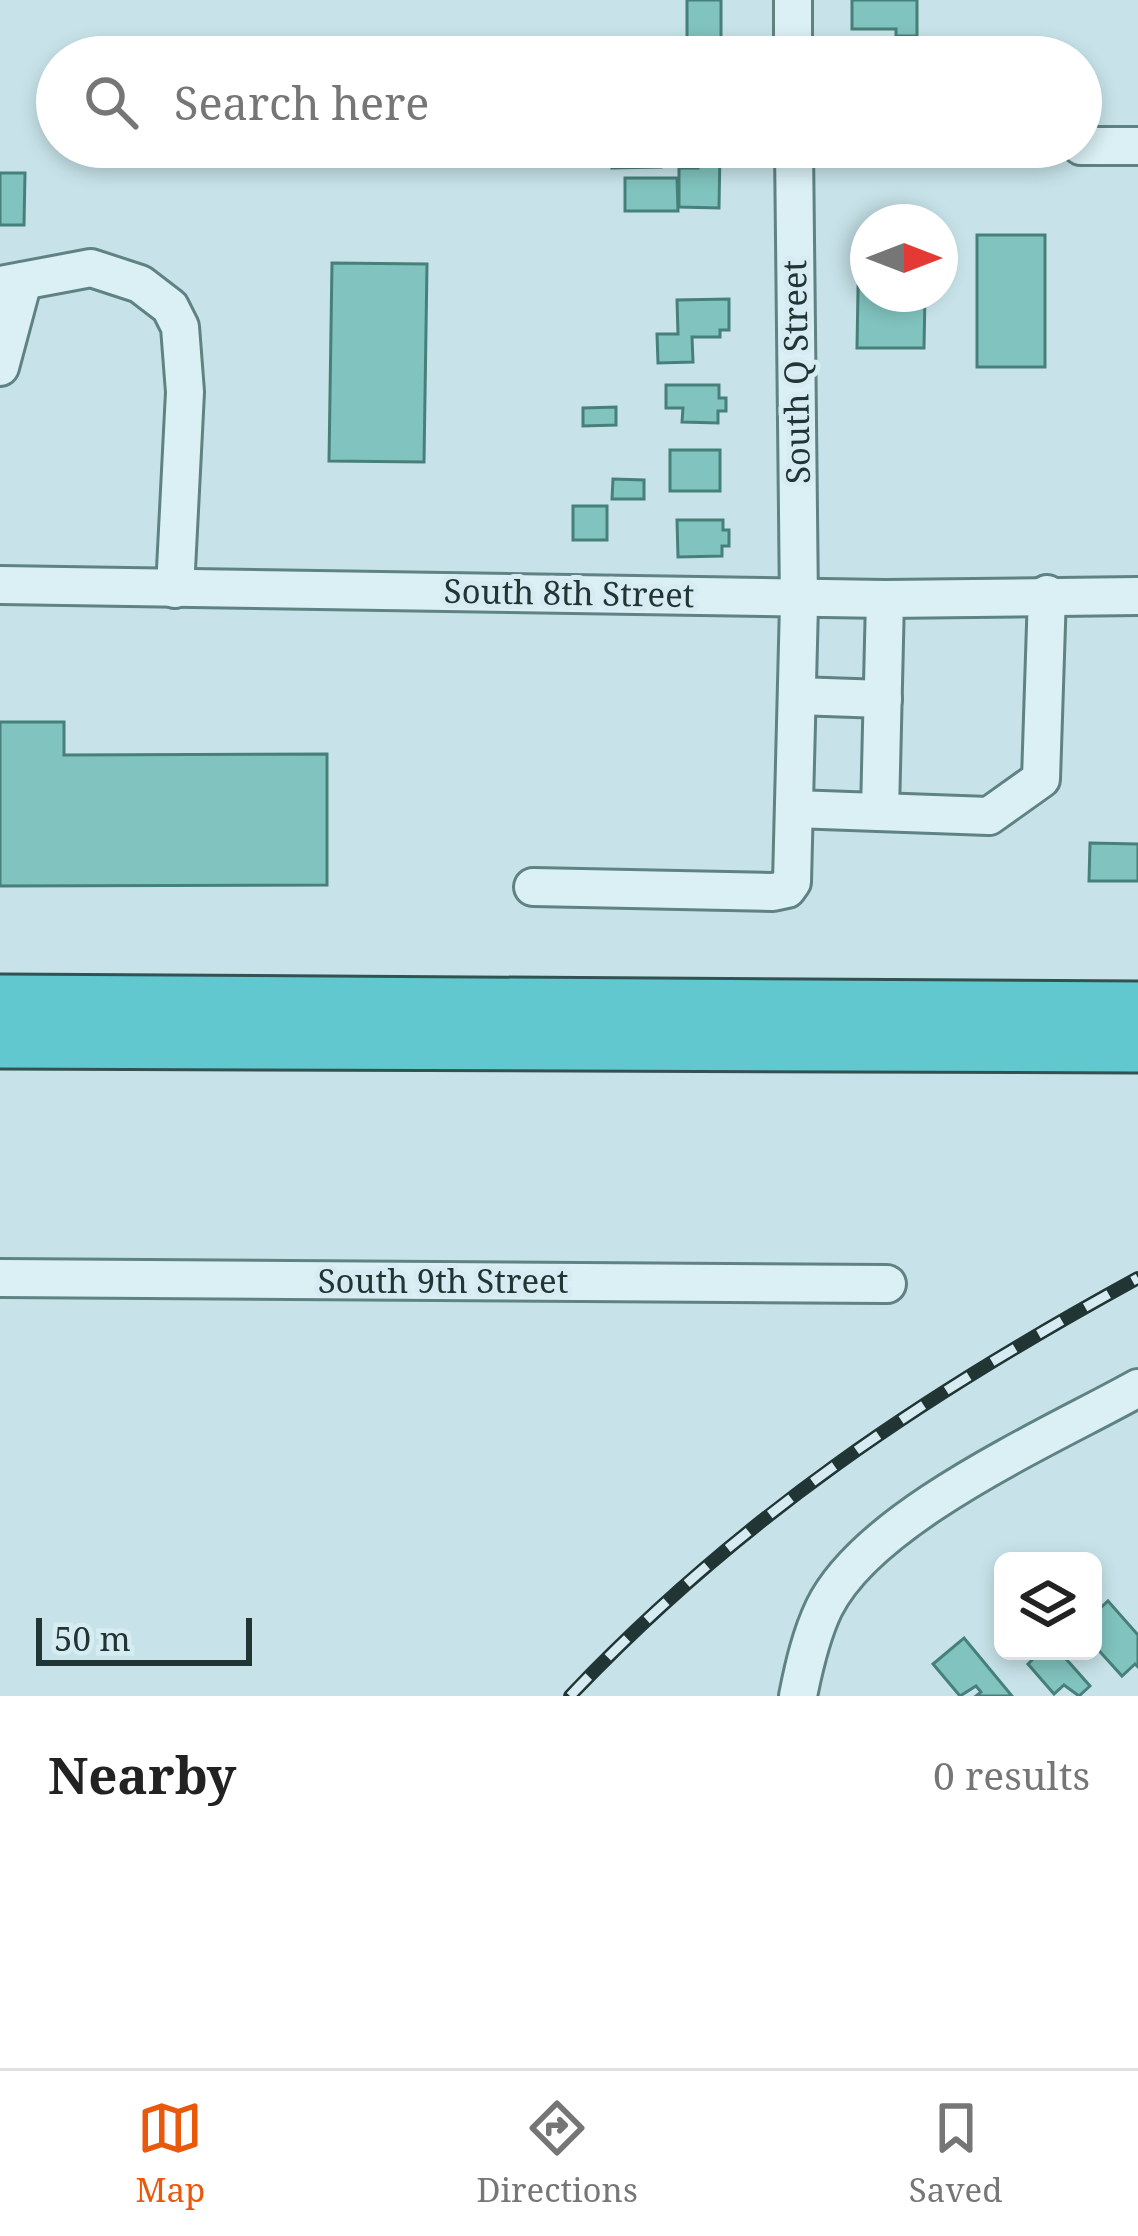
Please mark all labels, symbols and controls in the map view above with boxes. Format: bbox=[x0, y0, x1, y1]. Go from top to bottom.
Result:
search box bbox=[36, 36, 1102, 168]
icon: search bbox=[78, 69, 144, 135]
text: Search here bbox=[174, 72, 429, 133]
north arrow bbox=[850, 204, 958, 312]
street label: South Q Street bbox=[771, 260, 820, 484]
street label: South 8th Street bbox=[443, 568, 695, 617]
street label: South 9th Street bbox=[318, 1258, 568, 1303]
map controls bbox=[994, 1552, 1102, 1660]
button: layers bbox=[994, 1552, 1102, 1660]
scale bar bbox=[36, 1612, 252, 1665]
text: 50 m bbox=[54, 1616, 131, 1661]
text: Nearby bbox=[48, 1739, 236, 1809]
text: 0 results bbox=[933, 1748, 1090, 1801]
tab: Map bbox=[136, 2095, 205, 2212]
tab: Directions bbox=[476, 2095, 638, 2212]
tab: Saved bbox=[909, 2095, 1002, 2212]

